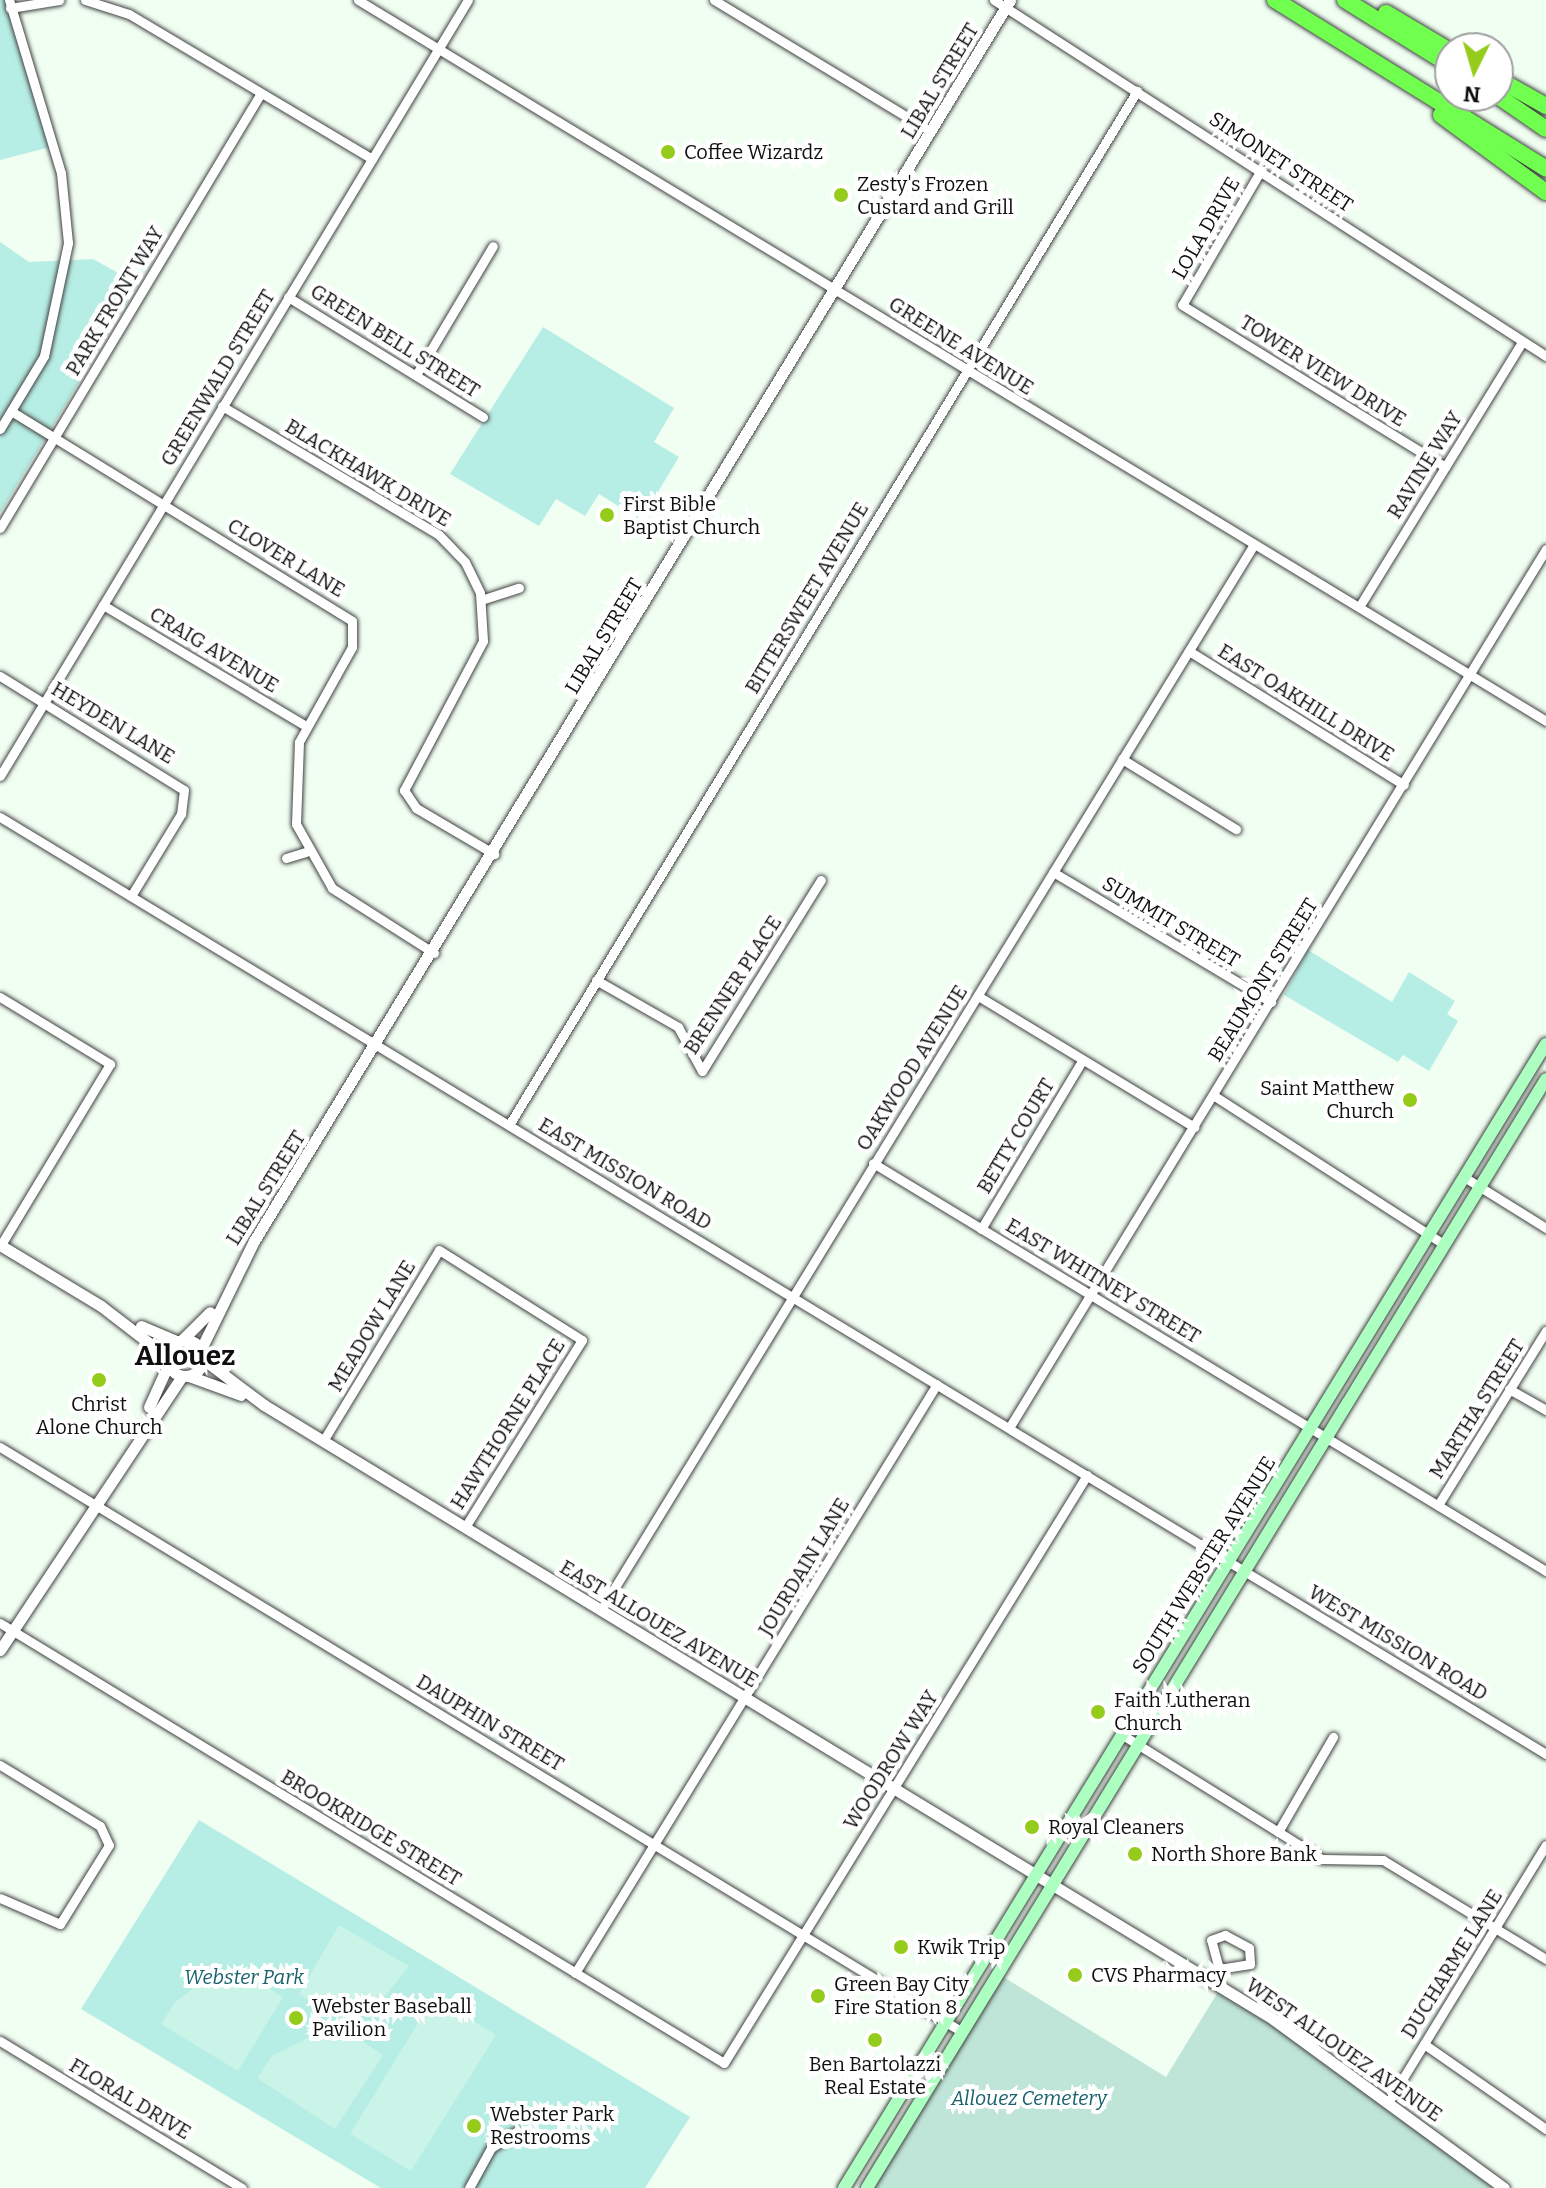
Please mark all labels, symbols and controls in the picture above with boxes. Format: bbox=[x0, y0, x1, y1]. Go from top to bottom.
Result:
street label: LIBAL STREET bbox=[896, 19, 984, 143]
north arrow bbox=[1434, 32, 1514, 112]
text: N bbox=[1462, 80, 1482, 109]
street label: SIMONET STREET bbox=[1205, 107, 1357, 217]
place label: Coffee Wizardz bbox=[684, 140, 823, 164]
marker: Coffee Wizardz bbox=[659, 143, 677, 161]
place label: Zesty's Frozen Custard and Grill bbox=[857, 172, 1014, 219]
street label: LOLA DRIVE bbox=[1167, 173, 1245, 283]
marker: Zesty's Frozen Custard and Grill bbox=[832, 186, 850, 204]
street label: PARK FRONT WAY bbox=[61, 222, 169, 380]
street label: GREEN BELL STREET bbox=[306, 279, 484, 403]
street label: GREENWALD STREET bbox=[156, 286, 280, 470]
street label: GREENE AVENUE bbox=[884, 292, 1038, 400]
street label: TOWER VIEW DRIVE bbox=[1236, 310, 1410, 432]
street label: RAVINE WAY bbox=[1383, 407, 1467, 523]
street label: BLACKHAWK DRIVE bbox=[281, 414, 455, 532]
place label: First Bible Baptist Church bbox=[623, 492, 760, 539]
street label: BITTERSWEET AVENUE bbox=[740, 498, 874, 698]
marker: First Bible Baptist Church bbox=[598, 506, 616, 524]
street label: CLOVER LANE bbox=[223, 514, 349, 602]
street label: LIBAL STREET bbox=[560, 574, 648, 698]
street label: CRAIG AVENUE bbox=[145, 602, 283, 698]
street label: EAST OAKHILL DRIVE bbox=[1214, 639, 1398, 767]
street label: HEYDEN LANE bbox=[47, 677, 179, 769]
street label: SUMMIT STREET bbox=[1098, 871, 1244, 973]
street label: BEAUMONT STREET bbox=[1203, 894, 1323, 1066]
street label: BRENNER PLACE bbox=[679, 911, 787, 1059]
street label: OAKWOOD AVENUE bbox=[851, 981, 973, 1155]
street label: BETTY COURT bbox=[972, 1074, 1060, 1198]
place label: Saint Matthew Church bbox=[1260, 1076, 1394, 1123]
marker: Saint Matthew Church bbox=[1401, 1091, 1419, 1109]
street label: EAST MISSION ROAD bbox=[534, 1113, 716, 1235]
street label: LIBAL STREET bbox=[221, 1126, 311, 1250]
street label: EAST WHITNEY STREET bbox=[1001, 1213, 1205, 1349]
street label: MEADOW LANE bbox=[323, 1256, 421, 1396]
street label: HAWTHORNE PLACE bbox=[446, 1334, 570, 1514]
street label: MARTHA STREET bbox=[1425, 1335, 1529, 1483]
district label: Allouez bbox=[135, 1339, 235, 1373]
marker: Christ Alone Church bbox=[90, 1371, 108, 1389]
place label: Christ Alone Church bbox=[36, 1392, 162, 1439]
street label: SOUTH WEBSTER AVENUE bbox=[1127, 1452, 1281, 1678]
street label: JOURDAIN LANE bbox=[753, 1494, 855, 1640]
street label: EAST ALLOUEZ AVENUE bbox=[555, 1555, 763, 1693]
street label: WEST MISSION ROAD bbox=[1304, 1580, 1492, 1706]
street label: DAUPHIN STREET bbox=[412, 1670, 568, 1776]
street label: WOODROW WAY bbox=[839, 1686, 943, 1834]
place label: Faith Lutheran Church bbox=[1114, 1688, 1250, 1735]
marker: Faith Lutheran Church bbox=[1089, 1703, 1107, 1721]
street label: BROOKRIDGE STREET bbox=[277, 1765, 465, 1891]
place label: Royal Cleaners bbox=[1048, 1815, 1184, 1839]
marker: Royal Cleaners bbox=[1023, 1818, 1041, 1836]
place label: North Shore Bank bbox=[1151, 1842, 1317, 1866]
marker: North Shore Bank bbox=[1126, 1845, 1144, 1863]
street label: DUCHARME LANE bbox=[1396, 1885, 1508, 2043]
place label: Kwik Trip bbox=[917, 1935, 1005, 1959]
marker: Kwik Trip bbox=[892, 1938, 910, 1956]
place label: CVS Pharmacy bbox=[1091, 1963, 1226, 1987]
park label: Webster Park bbox=[184, 1965, 304, 1989]
marker: CVS Pharmacy bbox=[1066, 1966, 1084, 1984]
place label: Green Bay City Fire Station 8 bbox=[834, 1972, 969, 2019]
street label: WEST ALLOUEZ AVENUE bbox=[1241, 1973, 1447, 2127]
marker: Green Bay City Fire Station 8 bbox=[809, 1987, 827, 2005]
place label: Webster Baseball Pavilion bbox=[312, 1994, 472, 2041]
marker: Webster Baseball Pavilion bbox=[287, 2009, 305, 2027]
marker: Ben Bartolazzi Real Estate bbox=[866, 2031, 884, 2049]
place label: Ben Bartolazzi Real Estate bbox=[809, 2052, 941, 2099]
street label: FLORAL DRIVE bbox=[65, 2053, 195, 2145]
park label: Allouez Cemetery bbox=[951, 2086, 1107, 2110]
place label: Webster Park Restrooms bbox=[490, 2102, 614, 2149]
marker: Webster Park Restrooms bbox=[465, 2117, 483, 2135]

